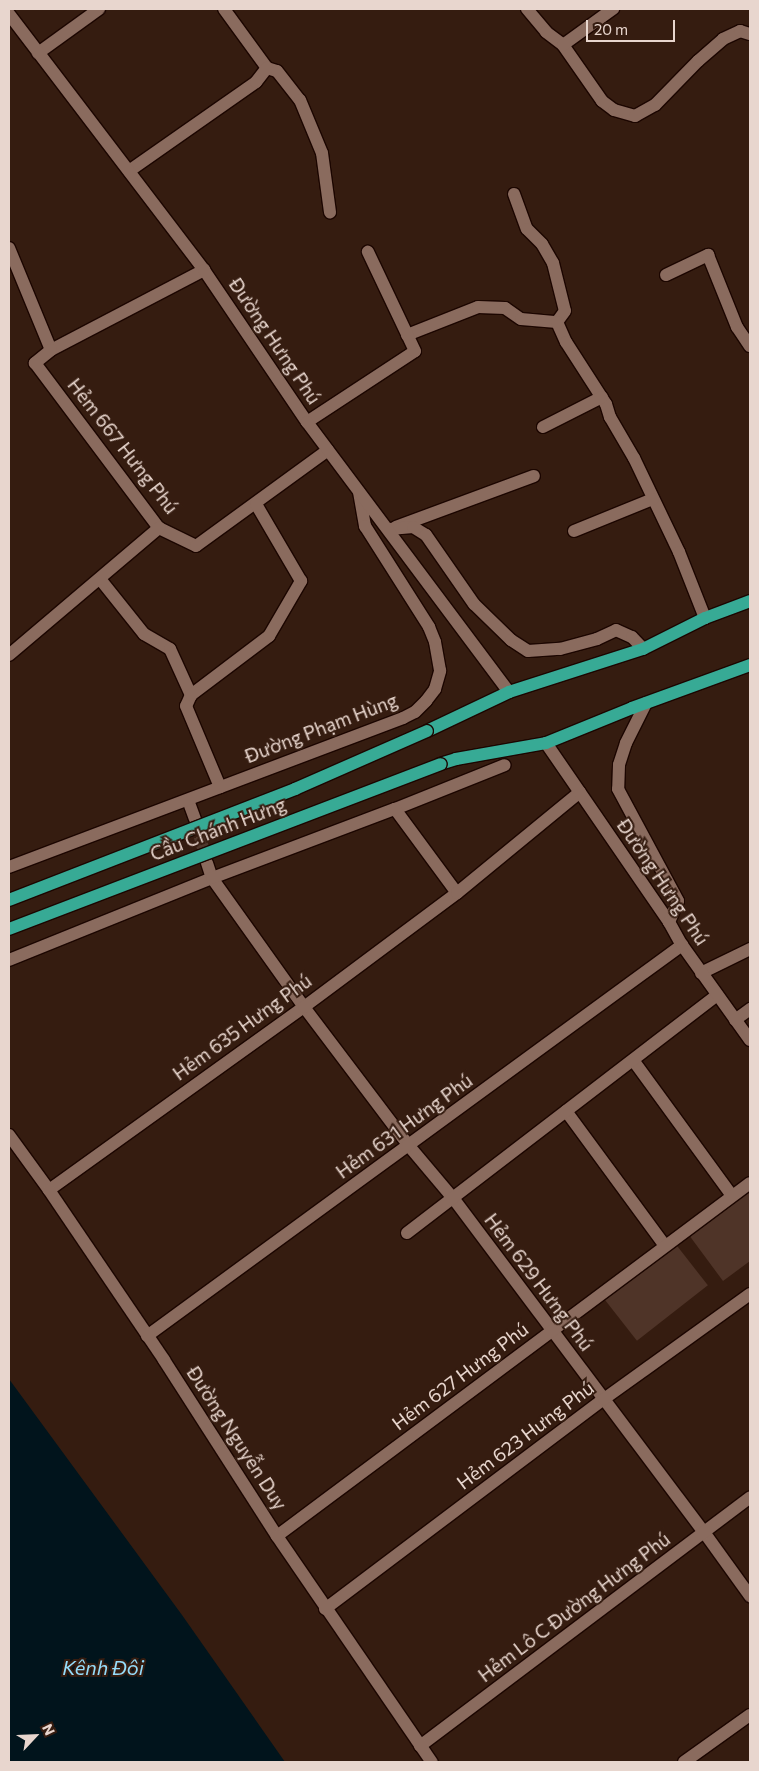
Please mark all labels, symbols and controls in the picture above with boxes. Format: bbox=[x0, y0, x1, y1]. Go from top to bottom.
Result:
scale bar bbox=[589, 10, 678, 42]
text: 20 m bbox=[594, 20, 628, 38]
street label: Đường Hưng Phú bbox=[224, 273, 326, 409]
street label: Hẻm 667 Hưng Phú bbox=[63, 374, 183, 518]
street label: Đường Phạm Hùng bbox=[241, 688, 401, 768]
street label: Cầu Chánh Hưng bbox=[147, 793, 289, 865]
street label: Đường Hưng Phú bbox=[612, 814, 714, 950]
street label: Hẻm 635 Hưng Phú bbox=[168, 969, 316, 1085]
street label: Hẻm 631 Hưng Phú bbox=[331, 1069, 477, 1183]
street label: Hẻm 629 Hưng Phú bbox=[480, 1209, 598, 1355]
street label: Hẻm 627 Hưng Phú bbox=[387, 1317, 533, 1435]
street label: Đường Nguyễn Duy bbox=[182, 1362, 292, 1514]
street label: Hẻm 623 Hưng Phú bbox=[452, 1376, 598, 1494]
street label: Hẻm Lô C Đường Hưng Phú bbox=[474, 1527, 674, 1687]
water label: Kênh Đôi bbox=[62, 1655, 144, 1679]
north arrow bbox=[10, 1711, 60, 1761]
text: N bbox=[39, 1721, 59, 1738]

